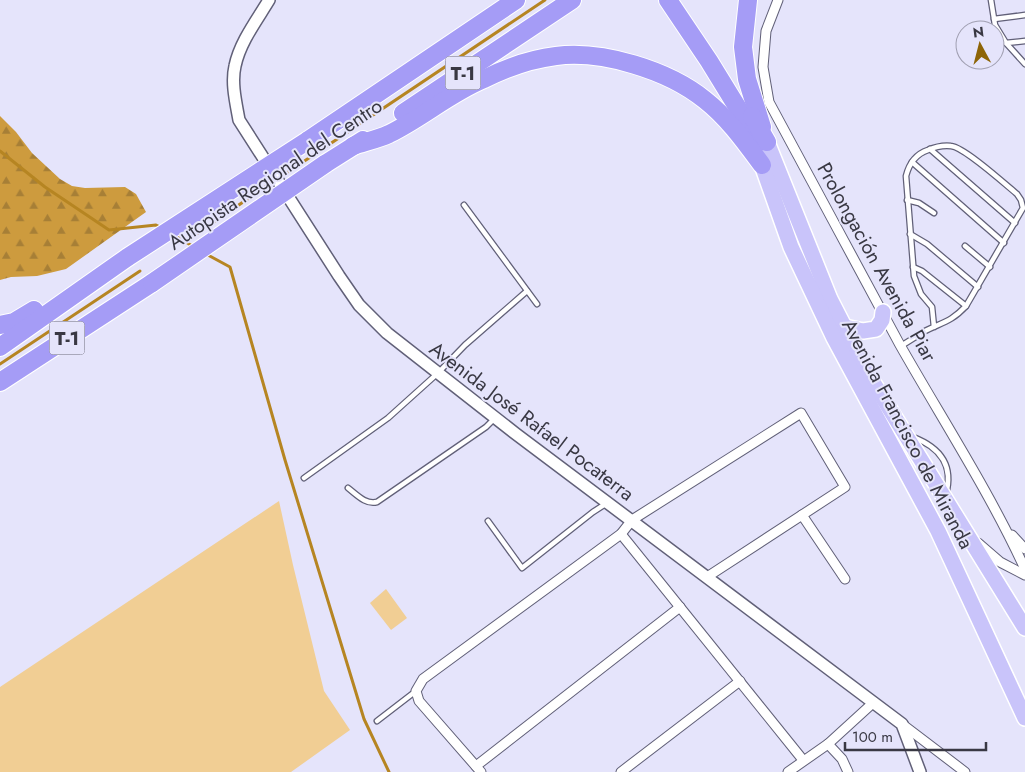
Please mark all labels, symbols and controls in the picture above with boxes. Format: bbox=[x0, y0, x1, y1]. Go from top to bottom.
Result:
north arrow bbox=[955, 20, 1005, 70]
text: N bbox=[972, 21, 985, 43]
road number: T-1 bbox=[446, 56, 480, 90]
street label: Autopista Regional del Centro bbox=[162, 92, 388, 257]
street label: Prolongación Avenida Piar bbox=[810, 157, 944, 367]
street label: Avenida Francisco de Miranda bbox=[834, 314, 981, 554]
road number: T-1 bbox=[50, 322, 84, 354]
street label: Avenida José Rafael Pocaterra bbox=[423, 335, 640, 508]
scale bar bbox=[845, 720, 986, 752]
text: 100 m bbox=[852, 726, 893, 748]

